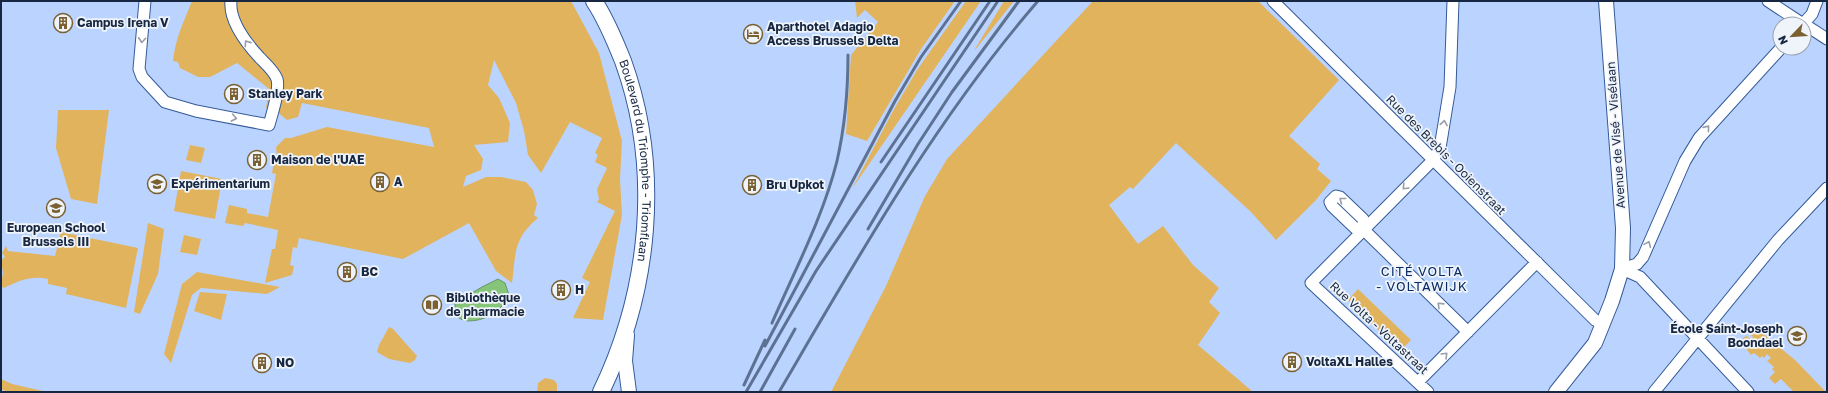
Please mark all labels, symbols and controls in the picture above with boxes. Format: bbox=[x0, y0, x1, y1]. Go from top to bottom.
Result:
building icon: Campus Irena V bbox=[52, 12, 74, 34]
place label: Campus Irena V bbox=[77, 15, 169, 30]
north arrow bbox=[1772, 16, 1812, 56]
place label: Aparthotel Adagio Access Brussels Delta bbox=[767, 19, 899, 48]
hotel icon: Aparthotel Adagio Access Brussels Delta bbox=[742, 23, 764, 45]
text: N bbox=[1775, 34, 1790, 47]
one-way arrow bbox=[137, 37, 146, 43]
one-way arrow bbox=[245, 40, 252, 47]
street label: Boulevard du Triomphe - Triomflaan bbox=[616, 57, 654, 263]
street label: Avenue de Visé - Visélaan bbox=[1603, 61, 1628, 209]
building icon: Stanley Park bbox=[223, 83, 245, 105]
place label: Stanley Park bbox=[248, 86, 322, 101]
street label: Rue des Brebis - Ooienstraat bbox=[1383, 92, 1510, 218]
one-way arrow bbox=[231, 114, 238, 122]
one-way arrow bbox=[1440, 120, 1448, 126]
one-way arrow bbox=[1702, 126, 1709, 133]
building icon: Maison de l'UAE bbox=[246, 149, 268, 171]
place label: Maison de l'UAE bbox=[271, 152, 365, 167]
building icon: A bbox=[369, 171, 391, 193]
school or university icon: Expérimentarium bbox=[146, 173, 168, 195]
place label: A bbox=[394, 174, 403, 189]
building icon: Bru Upkot bbox=[741, 174, 763, 196]
place label: Expérimentarium bbox=[171, 176, 270, 191]
place label: Bru Upkot bbox=[766, 177, 824, 192]
one-way arrow bbox=[1402, 182, 1410, 190]
school or university icon: European School Brussels III bbox=[45, 197, 67, 219]
one-way arrow bbox=[1340, 198, 1347, 205]
place label: European School Brussels III bbox=[7, 220, 105, 249]
one-way arrow bbox=[1643, 241, 1651, 248]
building icon: BC bbox=[336, 261, 358, 283]
district label: CITÉ VOLTA - VOLTAWIJK bbox=[1376, 263, 1468, 294]
place label: BC bbox=[361, 264, 378, 279]
street label: Rue Volta - Voltastraat bbox=[1327, 278, 1432, 377]
building icon: H bbox=[550, 279, 572, 301]
place label: H bbox=[575, 282, 584, 297]
place label: Bibliothèque de pharmacie bbox=[446, 290, 524, 319]
library icon: Bibliothèque de pharmacie bbox=[421, 294, 443, 316]
one-way arrow bbox=[1437, 302, 1445, 309]
place label: École Saint-Joseph Boondael bbox=[1670, 321, 1783, 350]
school or university icon: École Saint-Joseph Boondael bbox=[1786, 325, 1808, 347]
building icon: VoltaXL Halles bbox=[1281, 351, 1303, 373]
building icon: NO bbox=[251, 352, 273, 374]
one-way arrow bbox=[1440, 352, 1448, 360]
place label: VoltaXL Halles bbox=[1306, 354, 1393, 369]
place label: NO bbox=[276, 355, 294, 370]

